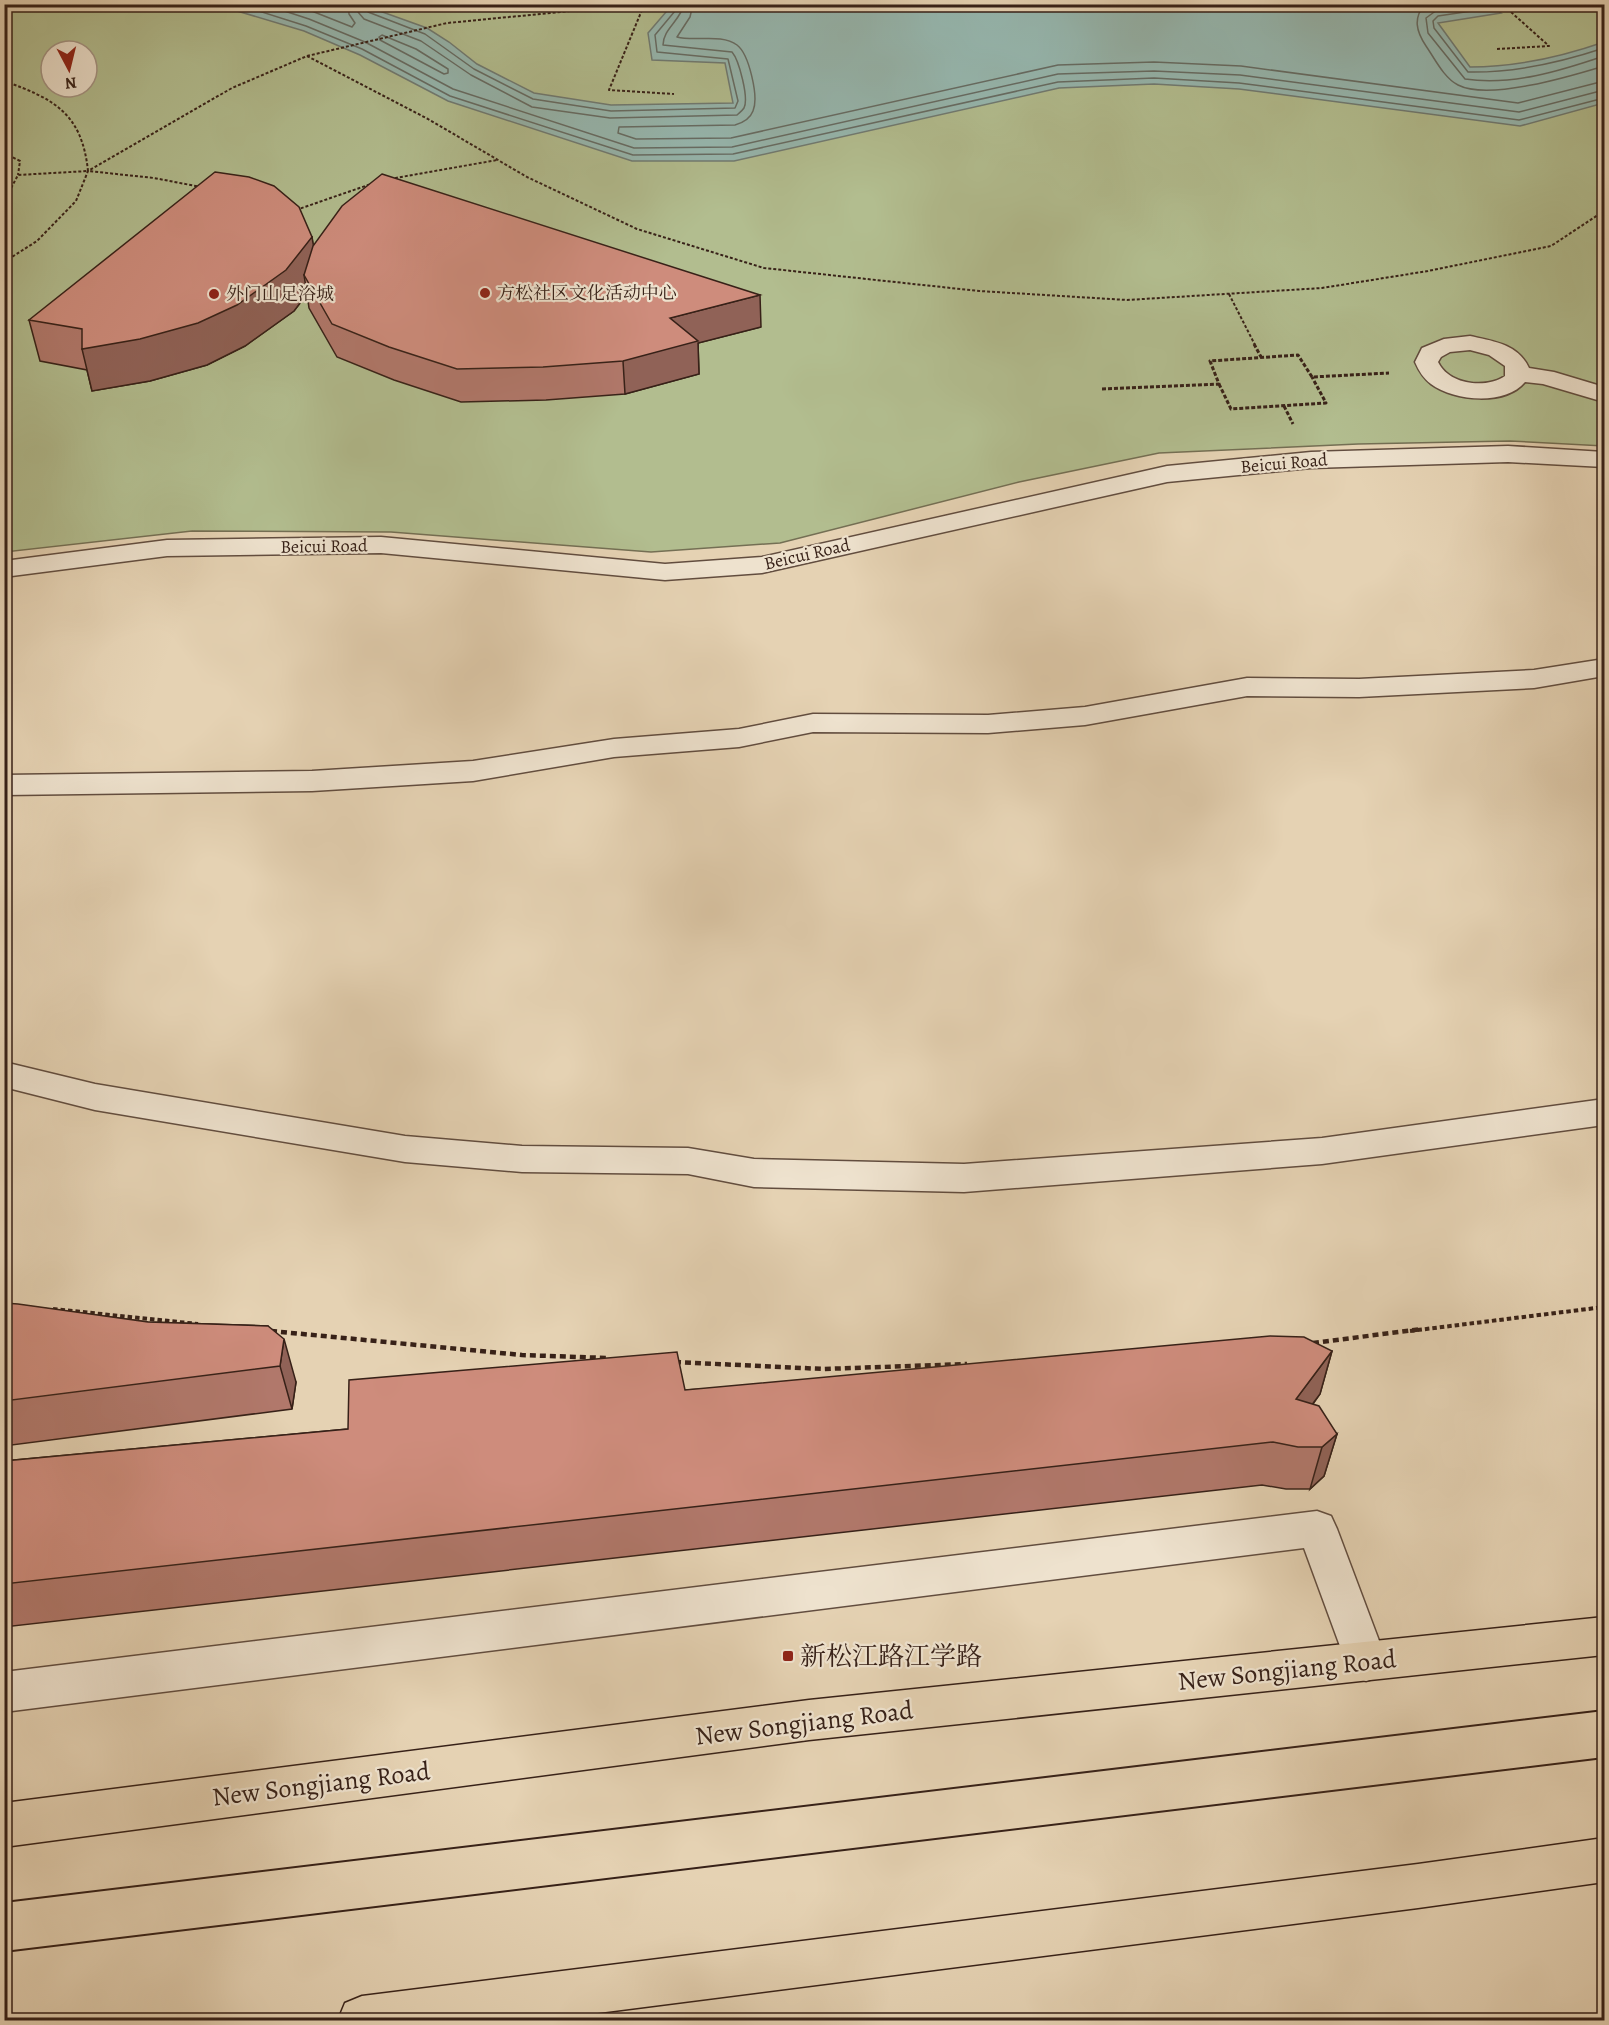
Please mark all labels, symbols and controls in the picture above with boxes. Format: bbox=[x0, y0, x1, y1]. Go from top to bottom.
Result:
north arrow bbox=[39, 39, 99, 99]
text: N bbox=[63, 71, 78, 95]
place label: 方松社区文化活动中心 bbox=[497, 281, 677, 305]
place label: 外门山足浴城 bbox=[226, 282, 334, 306]
marker: 方松社区文化活动中心 bbox=[478, 286, 492, 300]
marker: 外门山足浴城 bbox=[207, 287, 221, 301]
street label: Beicui Road bbox=[1240, 447, 1329, 479]
street label: Beicui Road bbox=[762, 532, 852, 576]
street label: Beicui Road bbox=[280, 533, 368, 559]
place label: 新松江路江学路 bbox=[800, 1639, 982, 1674]
street label: New Songjiang Road bbox=[1176, 1641, 1398, 1699]
marker: 新松江路江学路 bbox=[781, 1649, 795, 1663]
street label: New Songjiang Road bbox=[693, 1692, 915, 1754]
street label: New Songjiang Road bbox=[210, 1753, 432, 1815]

